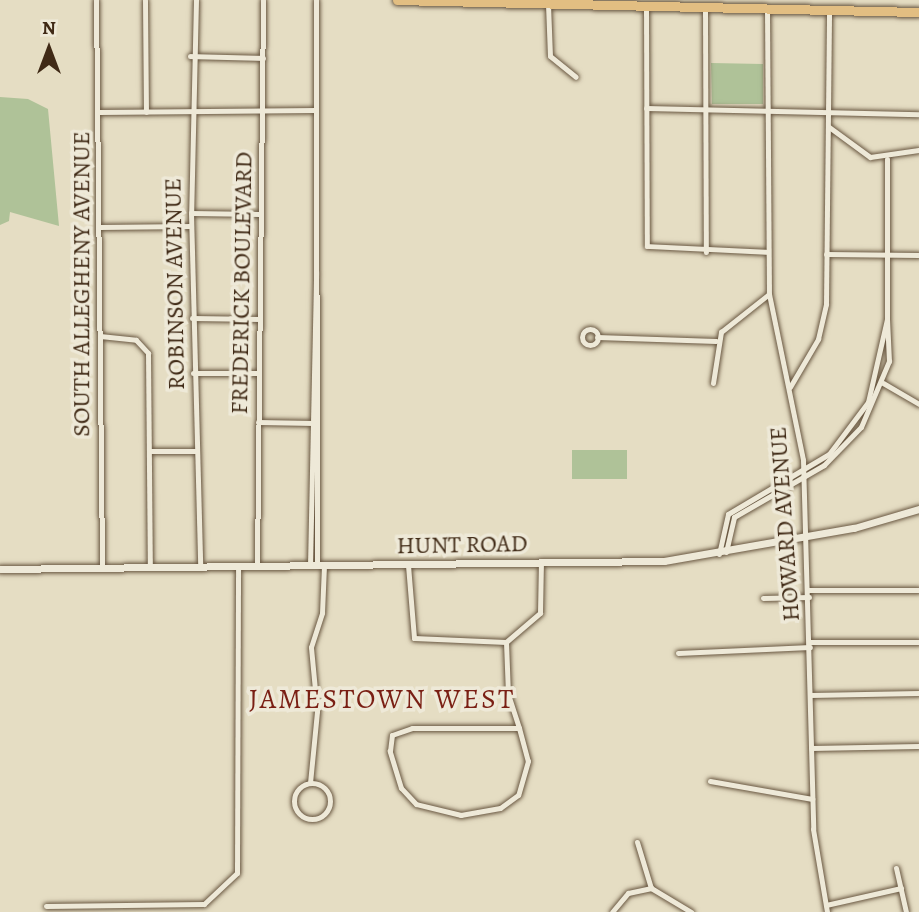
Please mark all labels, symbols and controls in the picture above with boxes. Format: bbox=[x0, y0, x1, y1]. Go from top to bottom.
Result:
north arrow bbox=[14, 14, 84, 84]
text: N bbox=[42, 15, 56, 41]
street label: SOUTH ALLEGHENY AVENUE bbox=[68, 131, 96, 437]
street label: FREDERICK BOULEVARD bbox=[225, 151, 259, 415]
street label: ROBINSON AVENUE bbox=[159, 178, 191, 390]
street label: HOWARD AVENUE bbox=[764, 426, 806, 622]
street label: HUNT ROAD bbox=[396, 529, 528, 561]
district label: JAMESTOWN WEST bbox=[251, 682, 513, 716]

